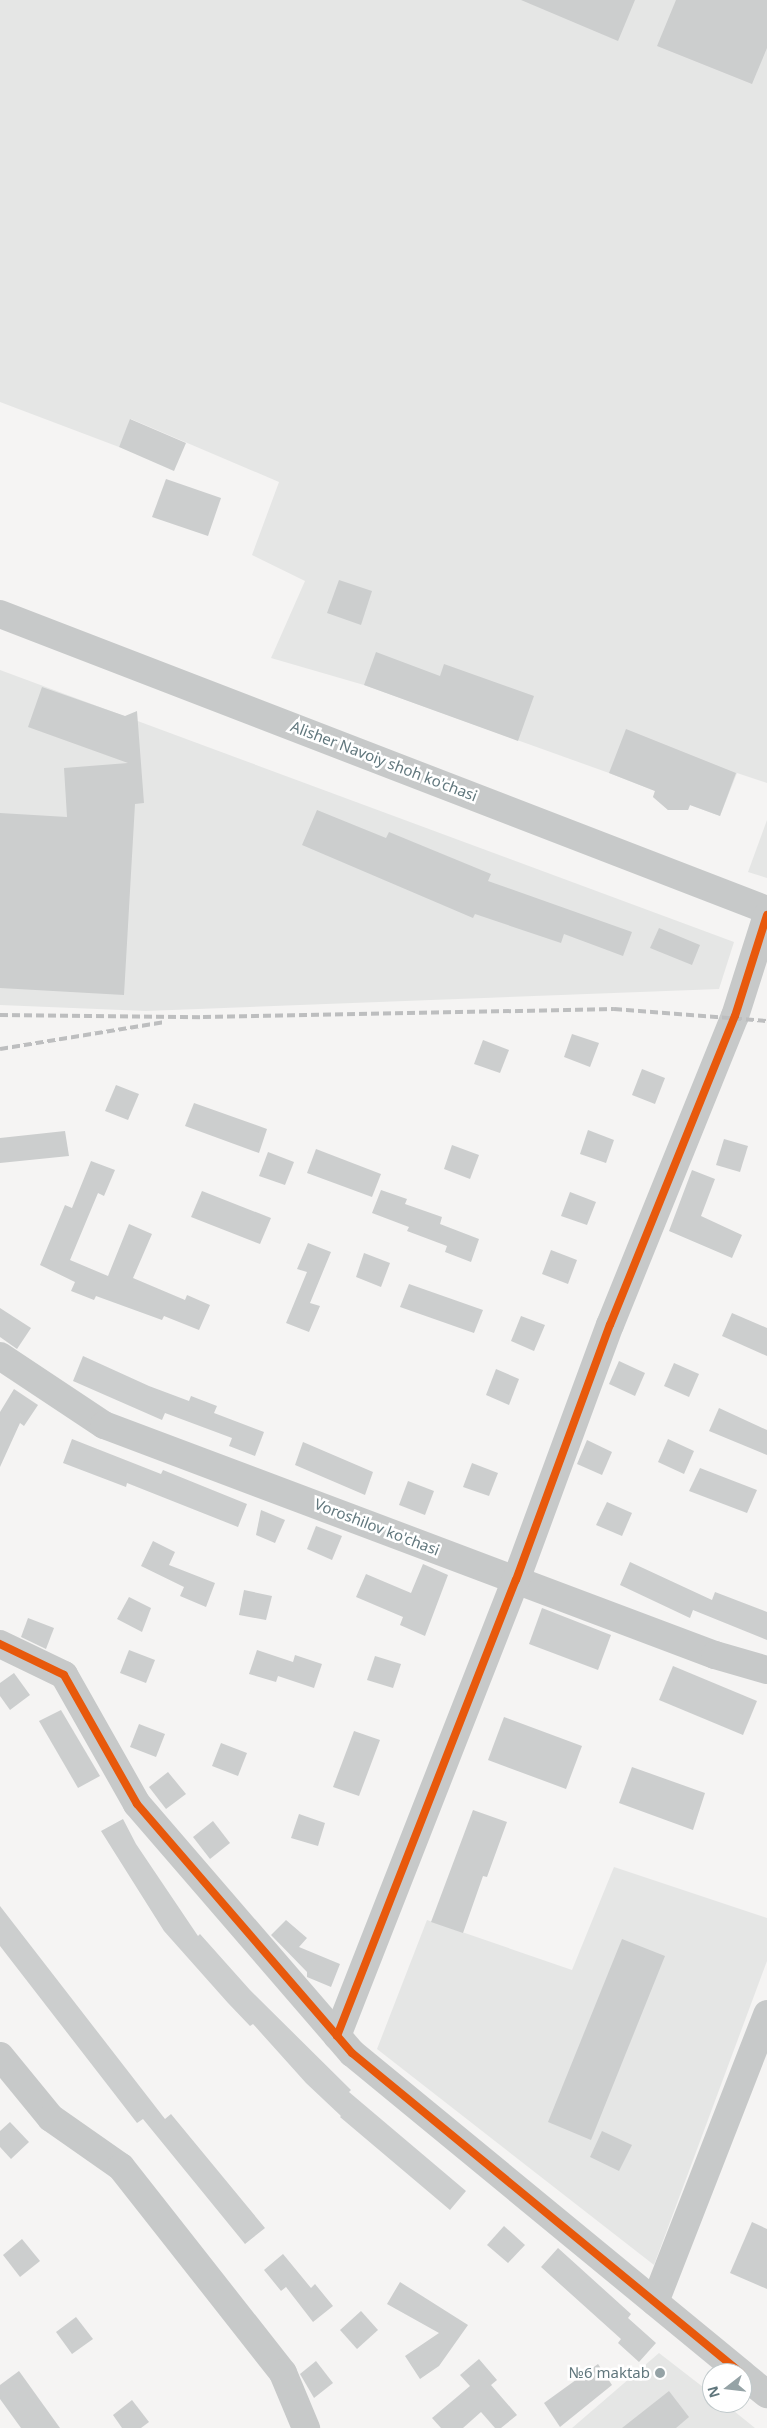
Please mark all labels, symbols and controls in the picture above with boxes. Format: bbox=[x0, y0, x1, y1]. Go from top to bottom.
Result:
street label: Alisher Navoiy shoh ko'chasi bbox=[288, 717, 480, 805]
street label: Voroshilov ko'chasi bbox=[312, 1495, 442, 1559]
north arrow bbox=[702, 2363, 752, 2413]
place label: №6 maktab bbox=[569, 2364, 650, 2382]
marker: №6 maktab bbox=[654, 2367, 666, 2379]
text: N bbox=[702, 2384, 724, 2400]

